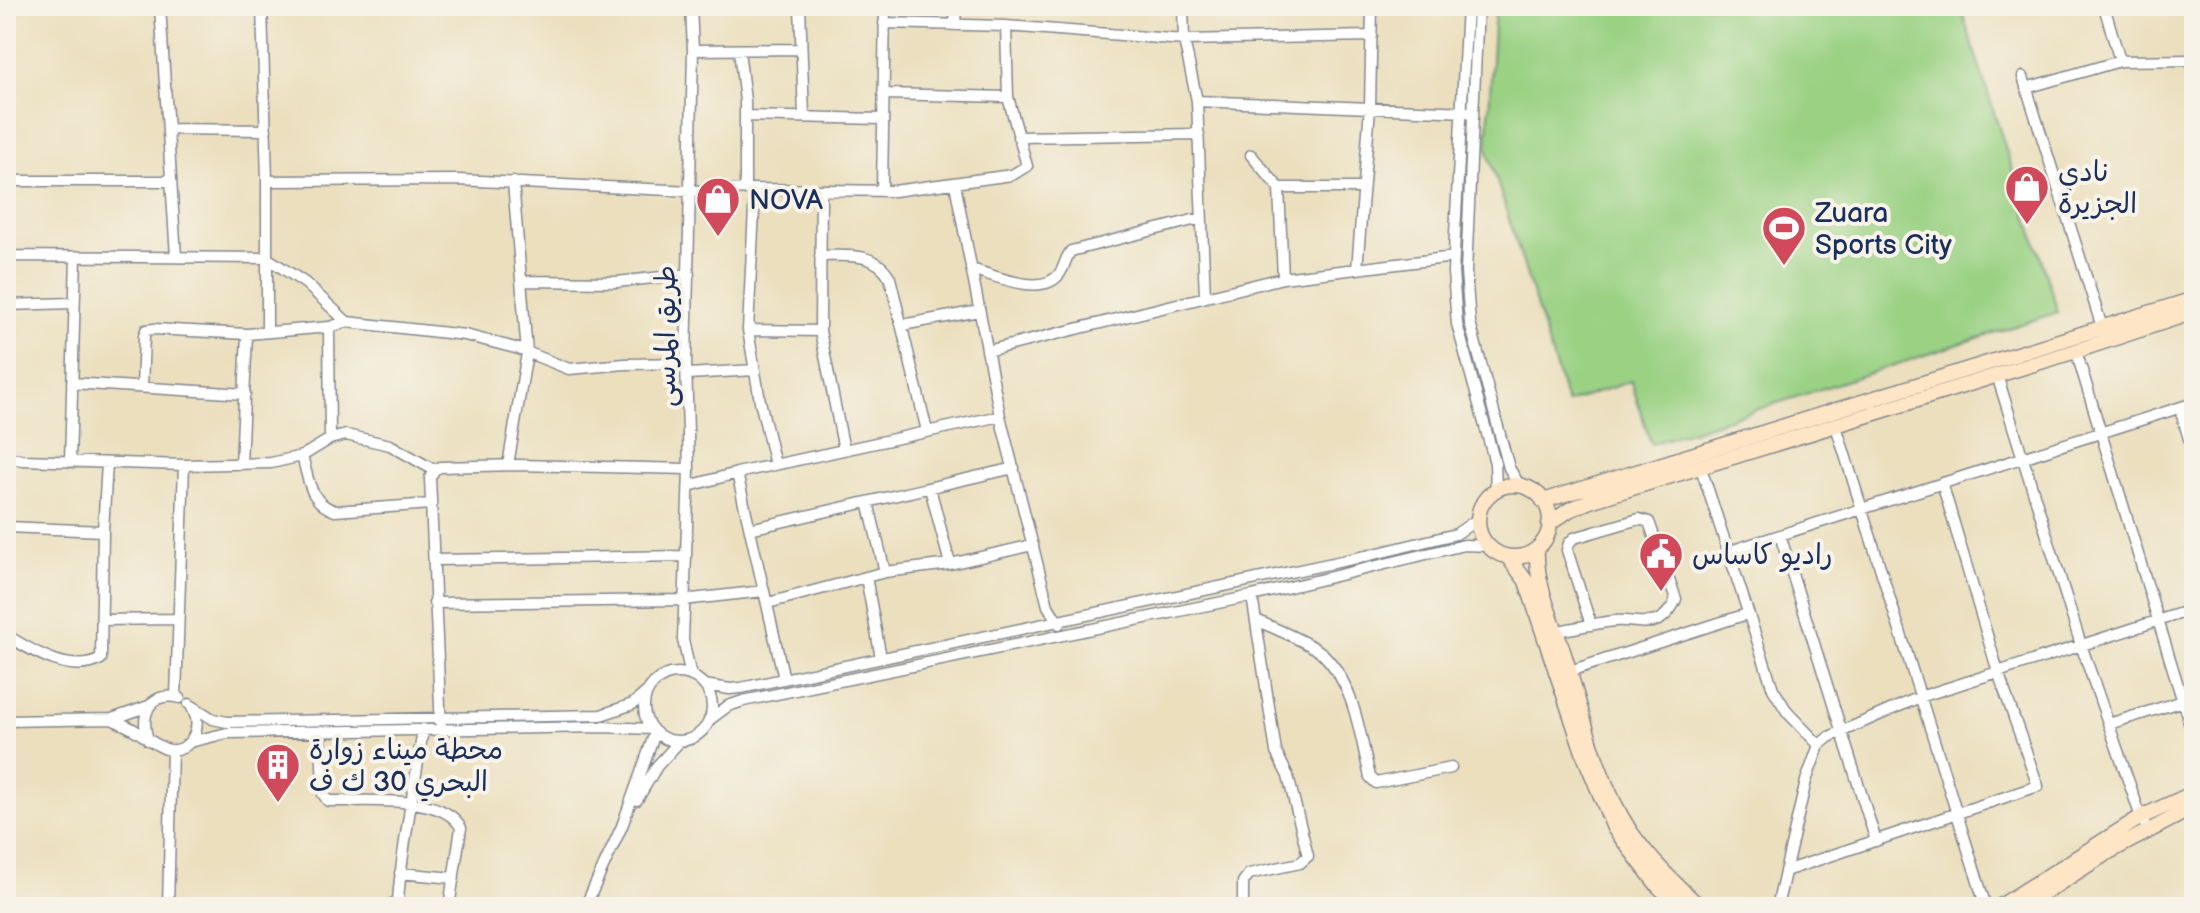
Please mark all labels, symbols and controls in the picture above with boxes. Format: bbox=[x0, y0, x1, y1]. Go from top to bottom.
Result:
place label: نادي الجزيرة bbox=[2058, 156, 2137, 221]
shop icon: نادي الجزيرة bbox=[2003, 163, 2051, 226]
shop icon: NOVA bbox=[694, 175, 742, 238]
place label: NOVA bbox=[749, 184, 824, 217]
place label: Zuara Sports City bbox=[1814, 197, 1952, 262]
sports icon: Zuara Sports City bbox=[1760, 204, 1808, 267]
street label: طريق المرسى bbox=[650, 265, 683, 407]
public building icon: راديو كاساس bbox=[1637, 530, 1685, 593]
place label: راديو كاساس bbox=[1692, 539, 1833, 572]
place label: محطة ميناء زوارة البحري 30 ك ف bbox=[309, 734, 503, 802]
building icon: محطة ميناء زوارة البحري 30 ك ف bbox=[254, 741, 302, 804]

